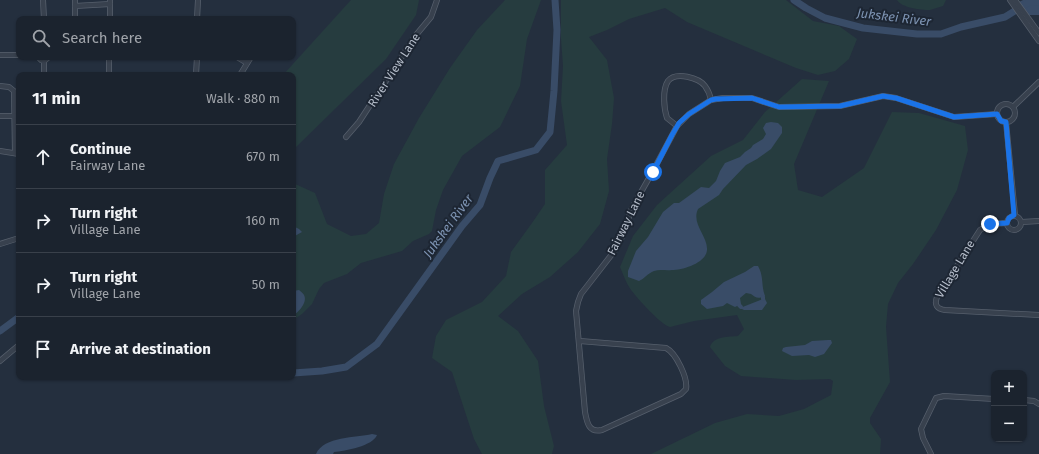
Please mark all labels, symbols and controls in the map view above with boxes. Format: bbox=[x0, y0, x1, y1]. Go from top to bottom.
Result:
water label: Jukskei River bbox=[855, 5, 933, 29]
search box bbox=[16, 16, 296, 60]
icon: search bbox=[30, 27, 52, 49]
text: Search here bbox=[62, 29, 142, 47]
street label: River View Lane bbox=[365, 30, 423, 110]
text: 11 min bbox=[32, 88, 80, 109]
text: Walk · 880 m bbox=[206, 91, 280, 106]
text: Continue bbox=[70, 140, 131, 158]
icon: ahead bbox=[32, 146, 54, 168]
text: 670 m bbox=[246, 149, 280, 164]
text: Fairway Lane bbox=[70, 158, 145, 173]
route start bbox=[644, 163, 662, 181]
street label: Fairway Lane bbox=[604, 189, 648, 257]
water label: Jukskei River bbox=[419, 191, 477, 261]
text: Turn right bbox=[70, 204, 137, 222]
icon: right bbox=[32, 210, 54, 232]
text: 160 m bbox=[246, 213, 280, 228]
route end bbox=[981, 215, 999, 233]
text: Village Lane bbox=[70, 222, 141, 237]
street label: Village Lane bbox=[932, 237, 978, 301]
text: Turn right bbox=[70, 268, 137, 286]
icon: right bbox=[32, 274, 54, 296]
text: 50 m bbox=[252, 277, 280, 292]
text: Village Lane bbox=[70, 286, 141, 301]
icon: arrive bbox=[32, 338, 54, 360]
text: Arrive at destination bbox=[70, 340, 211, 358]
map controls bbox=[991, 370, 1027, 442]
button: + bbox=[991, 370, 1027, 406]
button: − bbox=[991, 406, 1027, 442]

